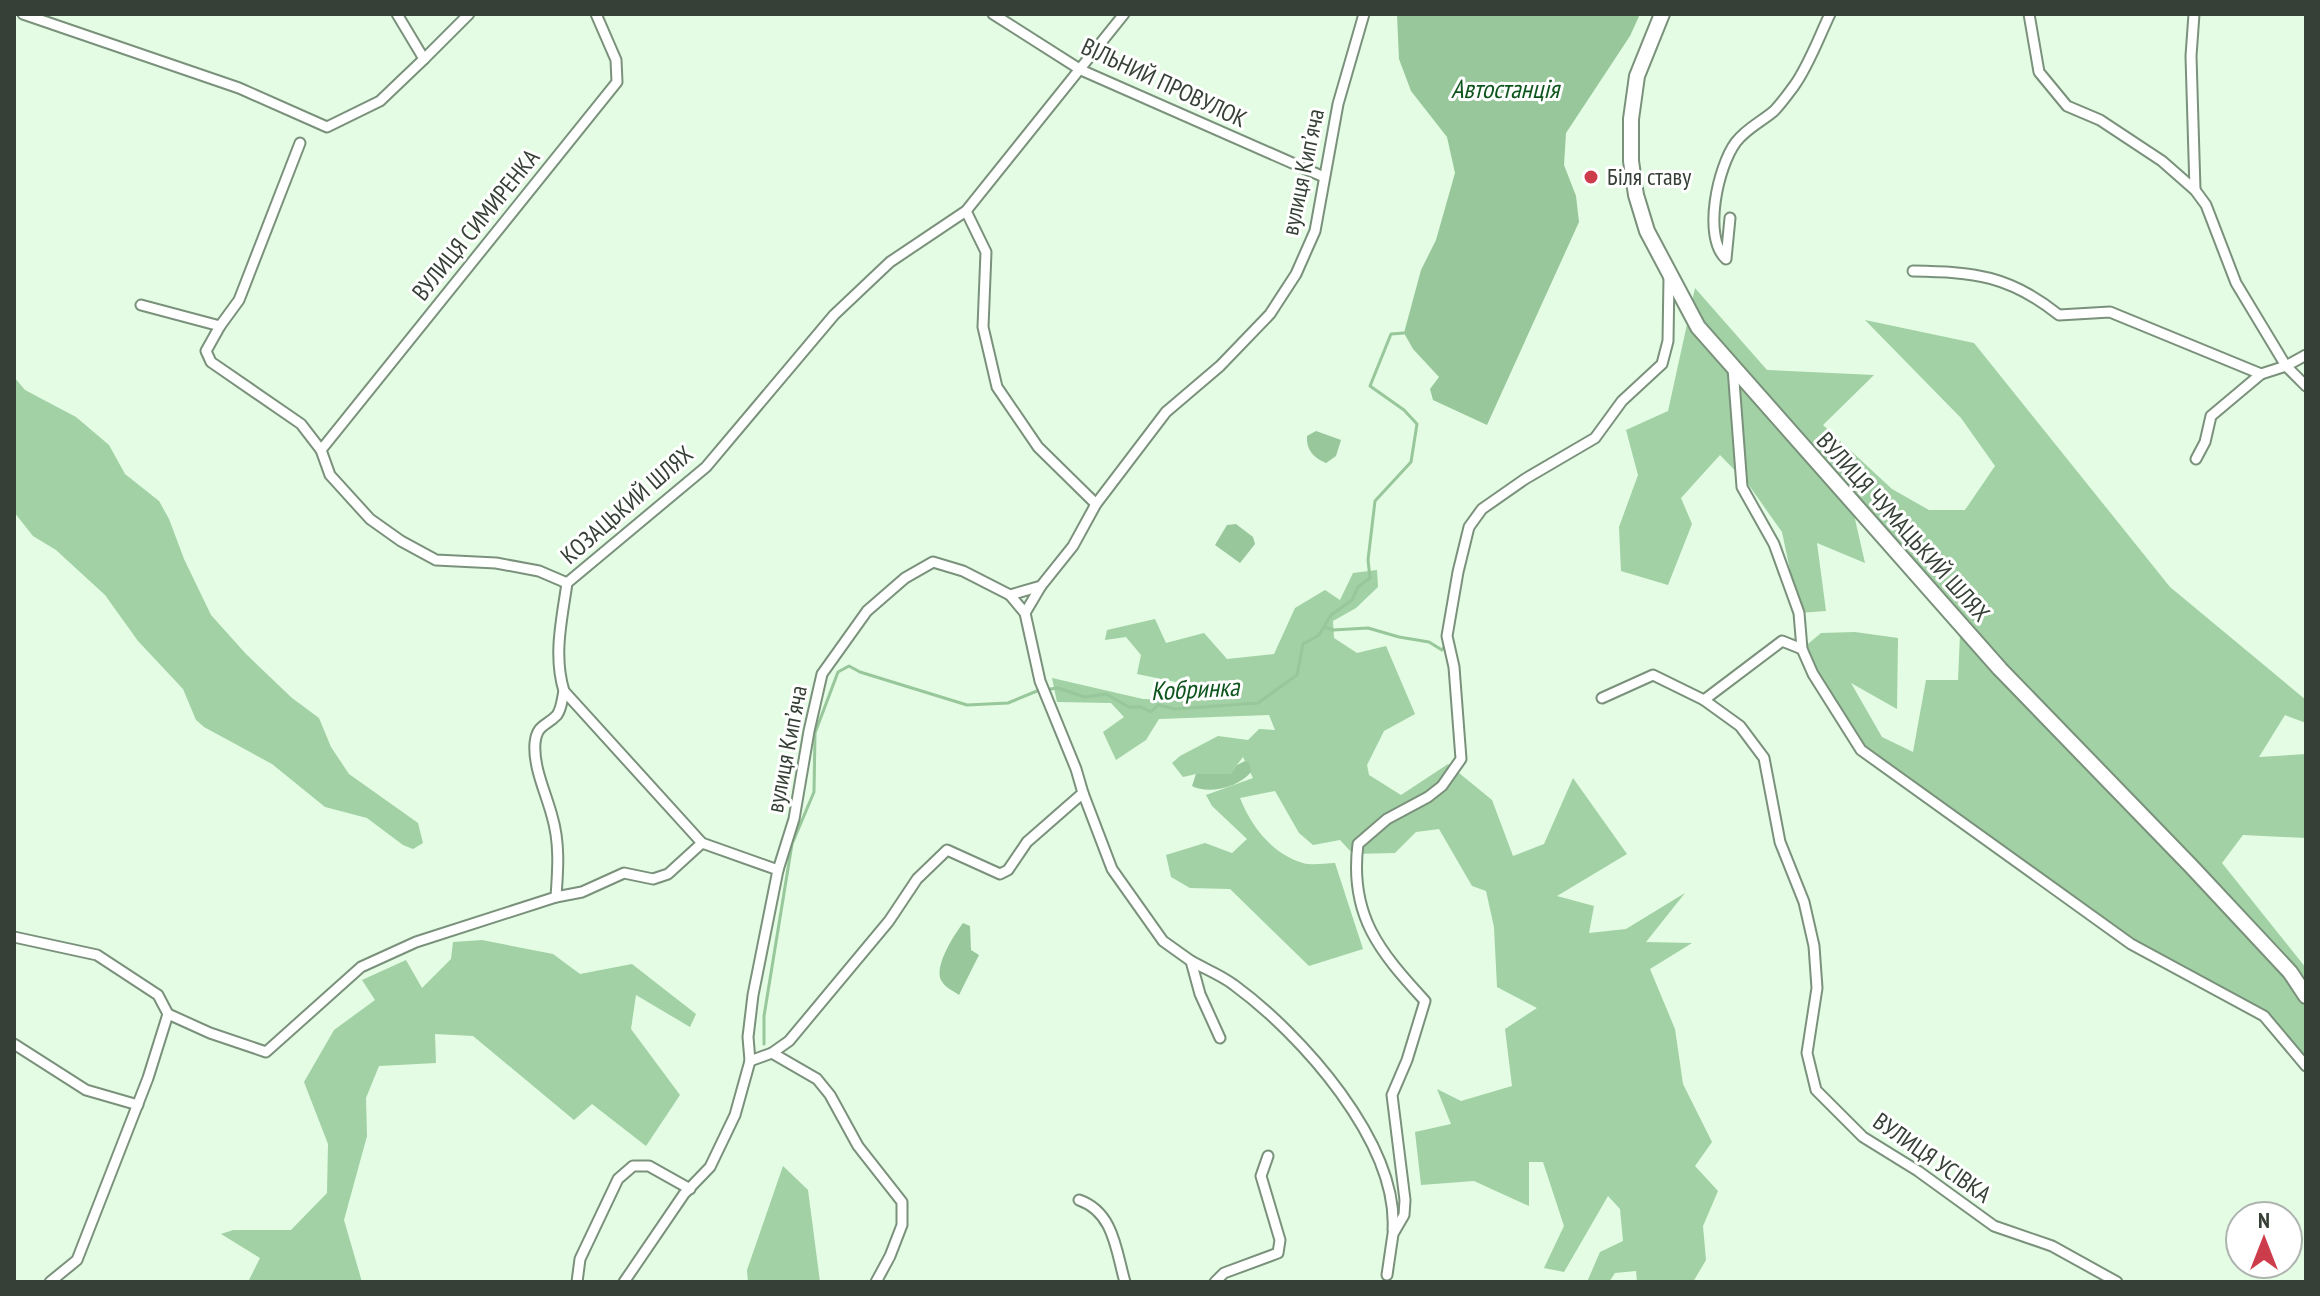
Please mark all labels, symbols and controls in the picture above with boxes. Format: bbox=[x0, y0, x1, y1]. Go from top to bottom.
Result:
street label: ВІЛЬНИЙ ПРОВУЛОК bbox=[1077, 31, 1252, 134]
water label: Автостанція bbox=[1451, 72, 1561, 105]
street label: вулиця Кипʼяча bbox=[1274, 106, 1331, 238]
street label: ВУЛИЦЯ СИМИРЕНКА bbox=[405, 142, 547, 307]
place label: Біля ставу bbox=[1607, 161, 1691, 192]
marker: Біля ставу bbox=[1582, 168, 1600, 186]
street label: ВУЛИЦЯ ЧУМАЦЬКИЙ ШЛЯХ bbox=[1810, 426, 1997, 628]
street label: КОЗАЦЬКИЙ ШЛЯХ bbox=[554, 439, 699, 571]
water label: Кобринка bbox=[1150, 670, 1242, 707]
street label: вулиця Кипʼяча bbox=[759, 683, 814, 815]
street label: ВУЛИЦЯ УСІВКА bbox=[1867, 1106, 1998, 1210]
north arrow bbox=[2224, 1200, 2304, 1280]
text: N bbox=[2258, 1206, 2270, 1234]

